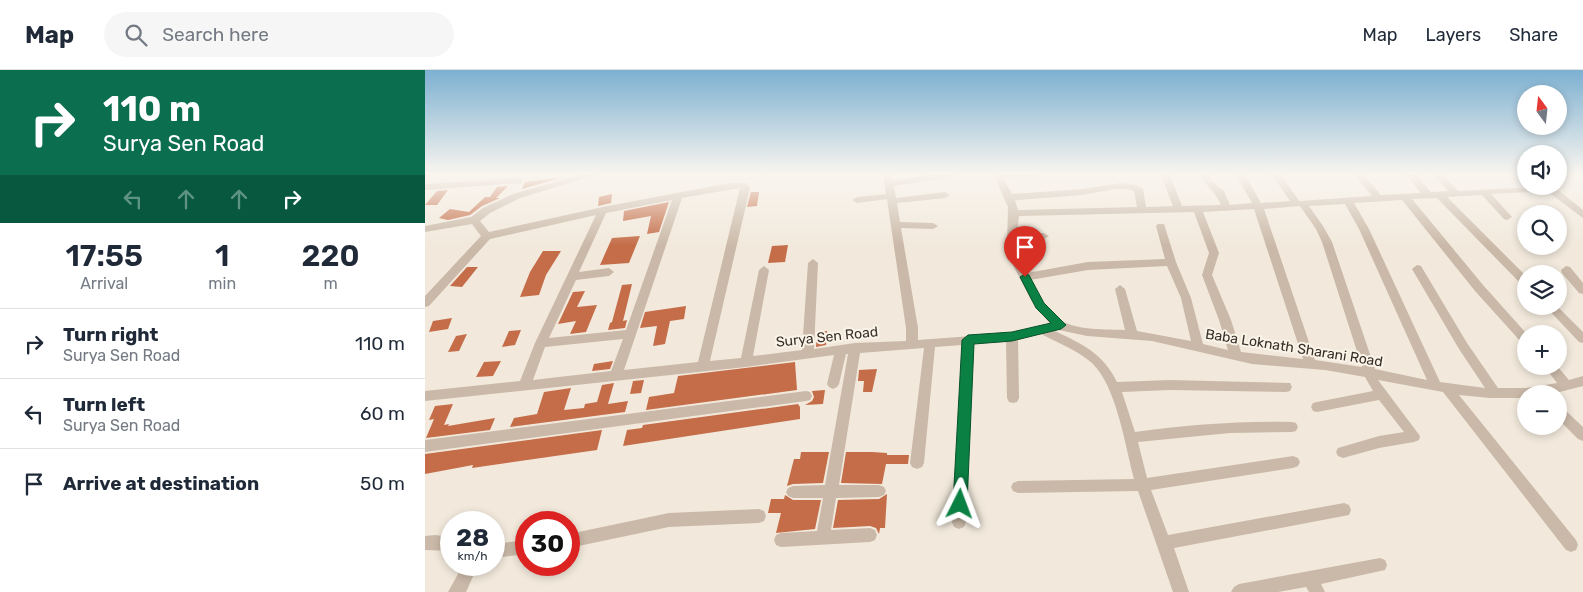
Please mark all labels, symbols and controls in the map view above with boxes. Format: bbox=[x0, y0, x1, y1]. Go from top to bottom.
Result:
search box bbox=[104, 12, 454, 57]
text: Map bbox=[25, 21, 74, 49]
icon: search bbox=[122, 21, 150, 49]
text: Search here bbox=[162, 23, 269, 46]
text: Map bbox=[1363, 24, 1398, 46]
text: Layers bbox=[1426, 24, 1481, 46]
text: Share bbox=[1509, 24, 1558, 46]
north arrow bbox=[1517, 85, 1567, 135]
map controls bbox=[1517, 85, 1567, 435]
text: 110 m bbox=[103, 88, 201, 130]
icon: right bbox=[20, 90, 85, 155]
text: Surya Sen Road bbox=[103, 130, 264, 157]
button: sound bbox=[1517, 145, 1567, 195]
icon: left bbox=[119, 185, 147, 213]
icon: ahead bbox=[172, 185, 200, 213]
icon: ahead bbox=[225, 185, 253, 213]
icon: right bbox=[278, 185, 306, 213]
button: search bbox=[1517, 205, 1567, 255]
pin bbox=[1004, 226, 1046, 277]
icon: arrive bbox=[1011, 233, 1039, 261]
text: 17:55 bbox=[65, 238, 143, 274]
text: 1 bbox=[215, 238, 229, 274]
text: 220 bbox=[302, 238, 360, 274]
button: layers bbox=[1517, 265, 1567, 315]
text: Arrival bbox=[80, 274, 128, 293]
text: min bbox=[208, 274, 236, 293]
text: m bbox=[323, 274, 338, 293]
text: Turn right bbox=[63, 323, 158, 346]
street label: Surya Sen Road bbox=[775, 323, 879, 351]
button: + bbox=[1517, 325, 1567, 375]
street label: Baba Loknath Sharani Road bbox=[1204, 326, 1384, 370]
icon: right bbox=[20, 330, 48, 358]
text: 110 m bbox=[355, 332, 405, 355]
text: Surya Sen Road bbox=[63, 346, 180, 365]
button: − bbox=[1517, 385, 1567, 435]
text: Turn left bbox=[63, 393, 145, 416]
icon: left bbox=[20, 400, 48, 428]
text: 60 m bbox=[360, 402, 405, 425]
text: Surya Sen Road bbox=[63, 416, 180, 435]
icon: arrive bbox=[20, 470, 48, 498]
text: Arrive at destination bbox=[63, 472, 259, 495]
text: 50 m bbox=[360, 472, 405, 495]
position arrow bbox=[933, 477, 985, 529]
speed limit sign: 30 bbox=[515, 511, 580, 576]
text: 28 bbox=[456, 523, 489, 552]
text: km/h bbox=[458, 549, 487, 563]

